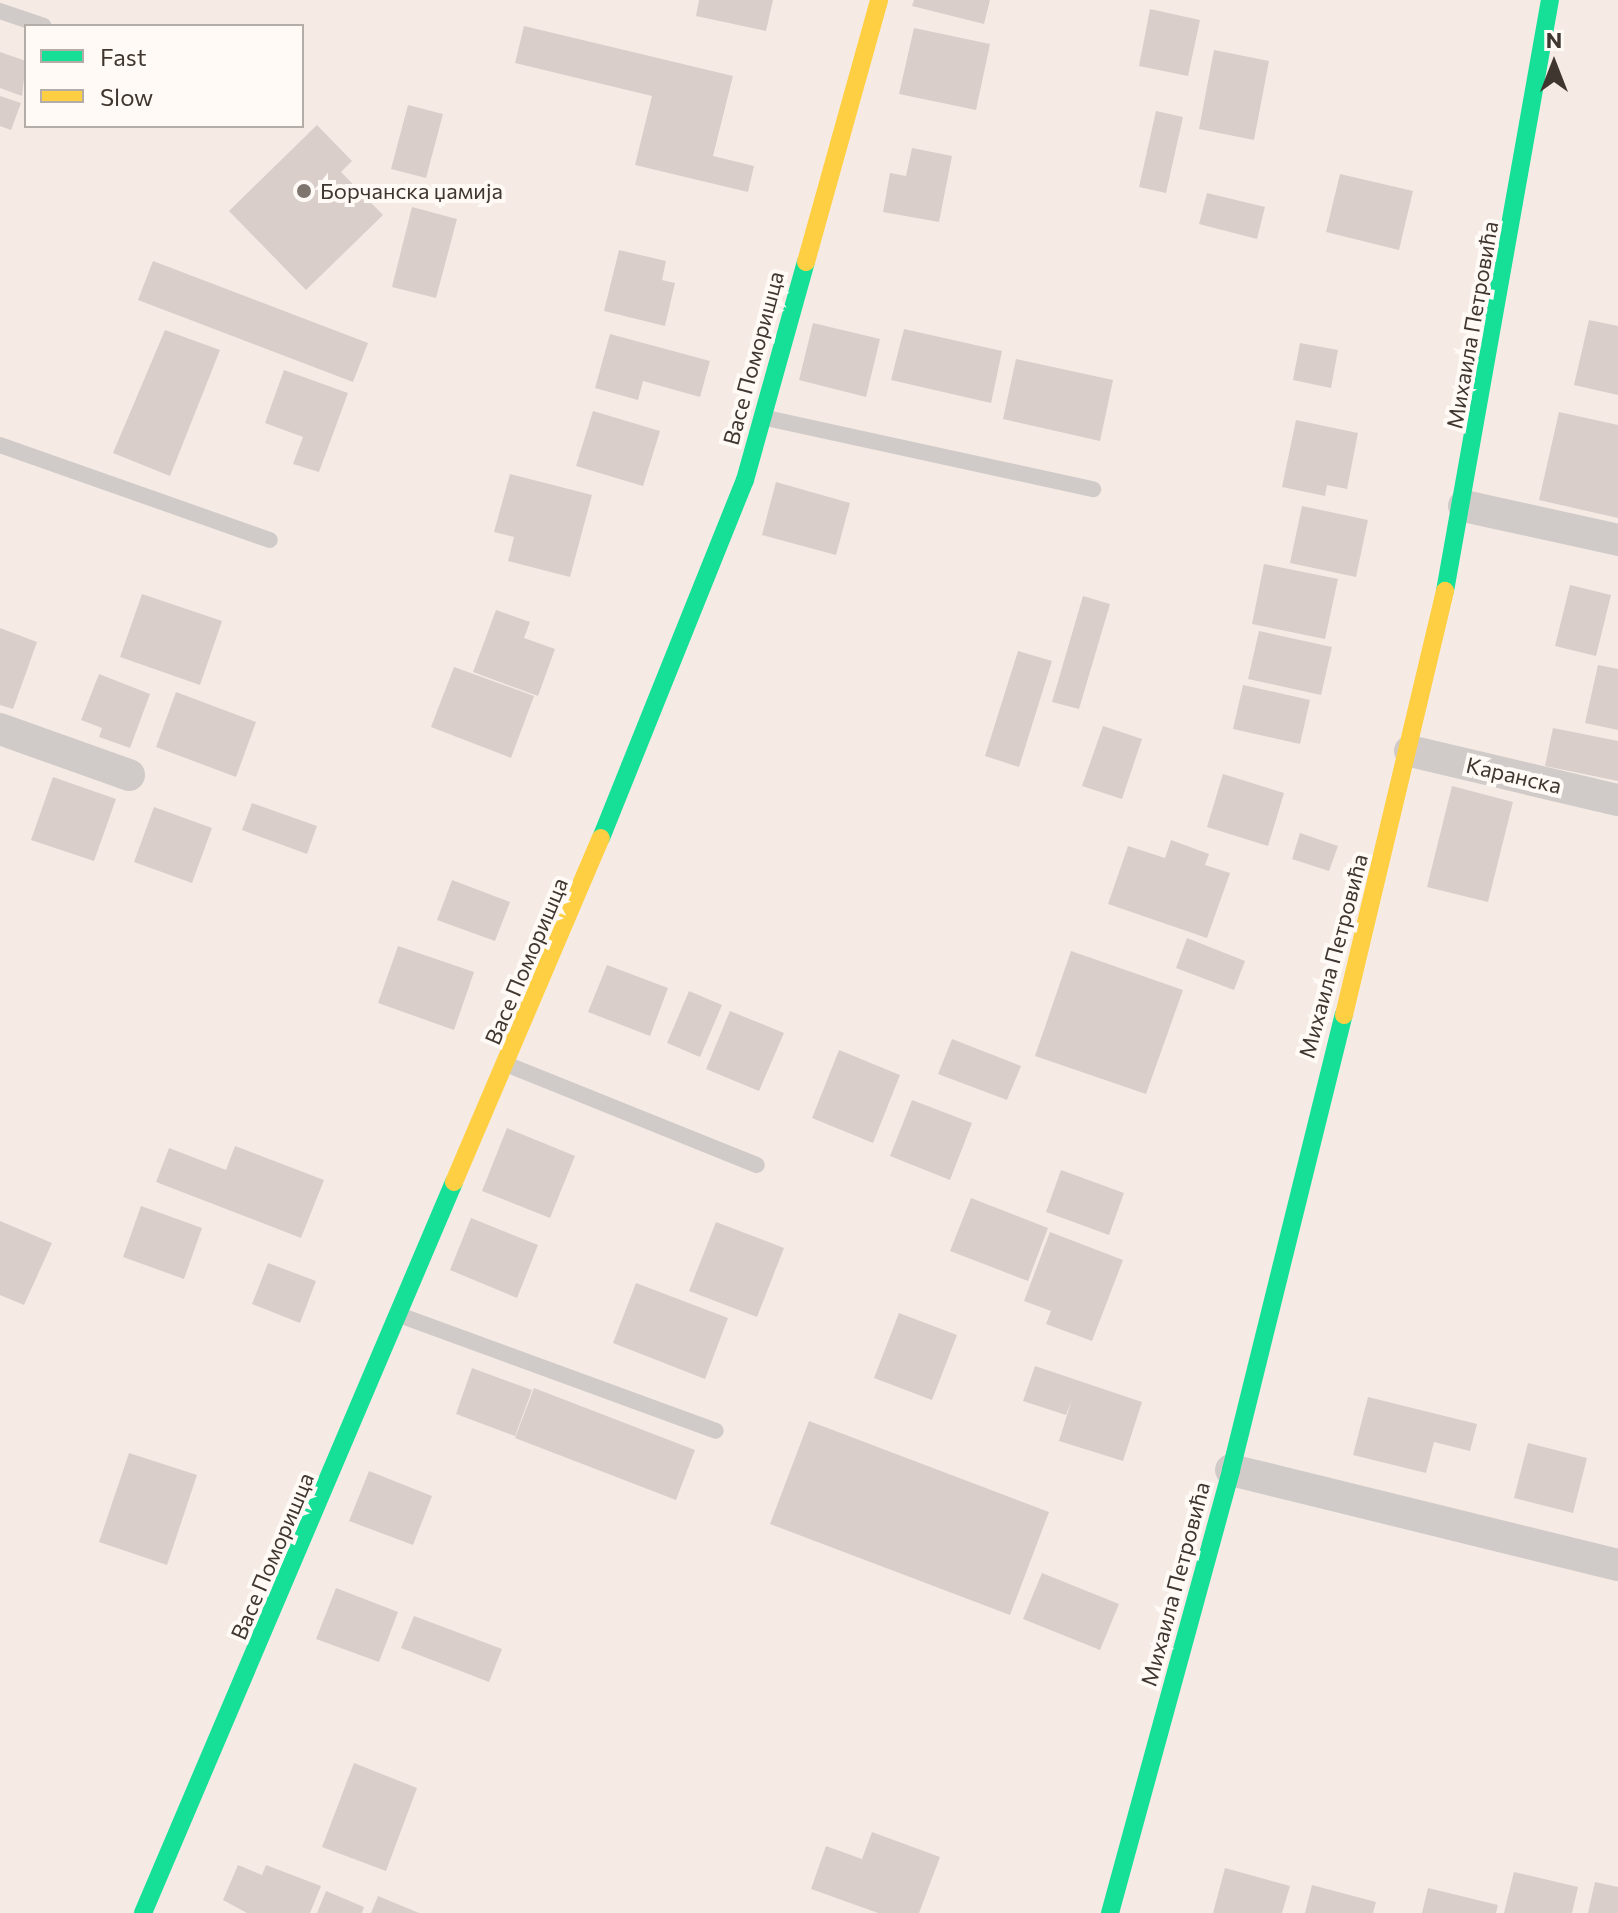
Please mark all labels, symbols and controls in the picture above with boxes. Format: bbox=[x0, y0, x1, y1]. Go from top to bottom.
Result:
legend bbox=[24, 24, 304, 128]
north arrow bbox=[1514, 24, 1594, 104]
text: N bbox=[1546, 26, 1562, 53]
text: Fast bbox=[100, 42, 147, 71]
text: Slow bbox=[100, 82, 153, 111]
place label: Борчанска џамија bbox=[320, 178, 503, 204]
marker: Борчанска џамија bbox=[295, 182, 313, 200]
street label: Михаила Петровића bbox=[1441, 219, 1503, 431]
street label: Васе Поморишца bbox=[717, 268, 789, 448]
street label: Каранска bbox=[1464, 751, 1564, 799]
street label: Михаила Петровића bbox=[1293, 851, 1373, 1061]
street label: Васе Поморишца bbox=[479, 874, 573, 1048]
street label: Васе Поморишца bbox=[225, 1469, 319, 1643]
street label: Михаила Петровића bbox=[1135, 1479, 1215, 1689]

